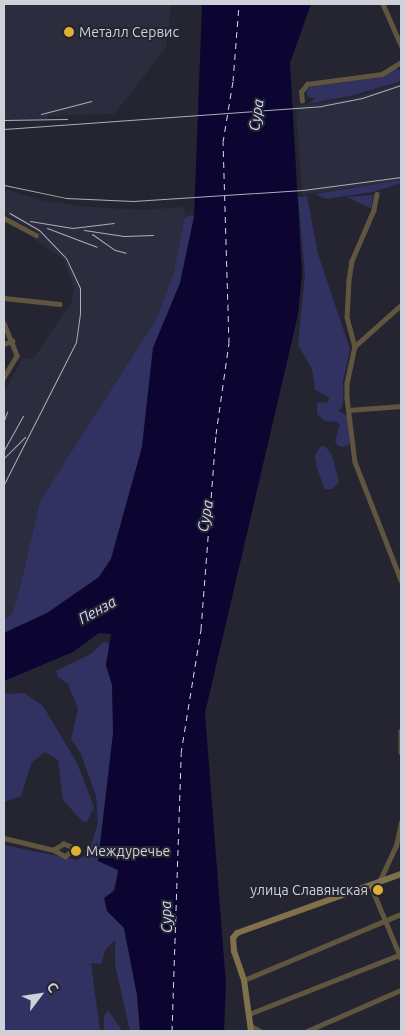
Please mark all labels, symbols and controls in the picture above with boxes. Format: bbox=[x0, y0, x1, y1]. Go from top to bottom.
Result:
place label: Металл Сервис bbox=[79, 24, 179, 40]
marker: Металл Сервис bbox=[63, 26, 75, 38]
water label: Сура bbox=[245, 98, 267, 132]
water label: Сура bbox=[193, 499, 217, 533]
water label: Пенза bbox=[75, 592, 119, 628]
place label: Междуречье bbox=[86, 843, 170, 859]
marker: Междуречье bbox=[70, 845, 82, 857]
place label: улица Славянская bbox=[250, 882, 368, 898]
marker: улица Славянская bbox=[372, 884, 384, 896]
water label: Сура bbox=[156, 901, 176, 933]
north arrow bbox=[15, 970, 65, 1020]
text: С bbox=[44, 979, 62, 995]

